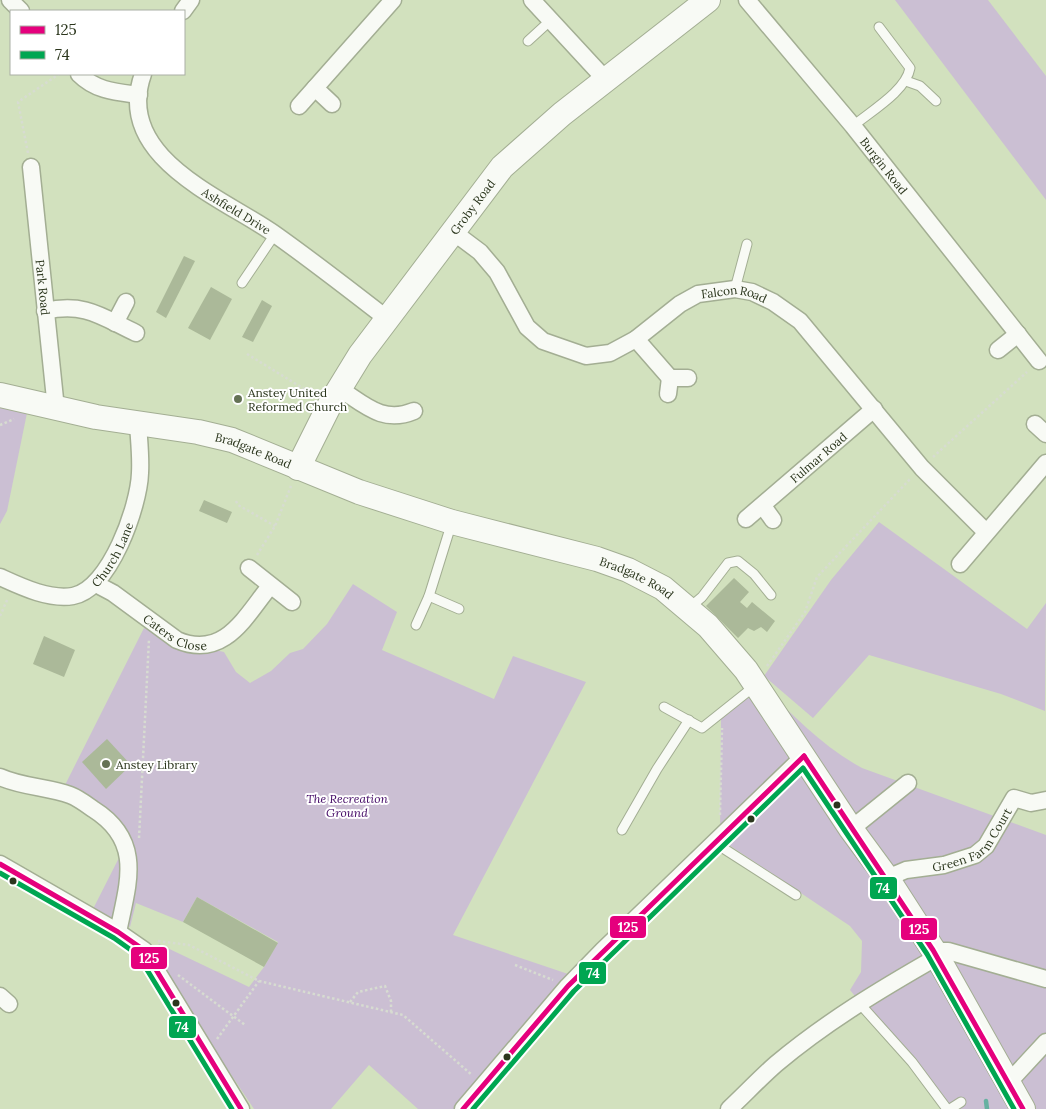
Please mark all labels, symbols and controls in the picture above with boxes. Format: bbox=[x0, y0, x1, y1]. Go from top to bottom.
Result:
legend bbox=[10, 10, 185, 75]
text: 125 bbox=[55, 20, 77, 39]
text: 74 bbox=[55, 45, 70, 64]
street label: Burgin Road bbox=[857, 134, 911, 197]
street label: Groby Road bbox=[446, 176, 498, 237]
street label: Ashfield Drive bbox=[199, 183, 275, 237]
street label: Park Road bbox=[33, 259, 54, 316]
street label: Falcon Road bbox=[700, 281, 769, 306]
place label: Anstey United Reformed Church bbox=[247, 385, 347, 414]
marker: Anstey United Reformed Church bbox=[232, 393, 244, 405]
street label: Bradgate Road bbox=[214, 429, 294, 471]
street label: Fulmar Road bbox=[787, 429, 850, 486]
street label: Church Lane bbox=[88, 520, 136, 590]
street label: Bradgate Road bbox=[598, 553, 677, 602]
street label: Caters Close bbox=[140, 610, 208, 653]
place label: Anstey Library bbox=[115, 757, 198, 772]
marker: Anstey Library bbox=[100, 758, 112, 770]
park label: The Recreation Ground bbox=[306, 791, 388, 820]
unlabelled marker bbox=[832, 800, 842, 810]
street label: Green Farm Court bbox=[931, 805, 1014, 874]
unlabelled marker bbox=[746, 814, 756, 824]
unlabelled marker bbox=[8, 876, 18, 886]
line badge: 74 bbox=[869, 876, 898, 900]
text: 74 bbox=[876, 879, 890, 897]
line badge: 125 bbox=[609, 915, 647, 939]
line badge: 125 bbox=[900, 917, 938, 941]
text: 125 bbox=[618, 918, 639, 936]
text: 125 bbox=[909, 920, 930, 938]
line badge: 125 bbox=[130, 946, 168, 970]
text: 125 bbox=[139, 949, 160, 967]
line badge: 74 bbox=[578, 961, 607, 985]
text: 74 bbox=[586, 964, 600, 982]
unlabelled marker bbox=[171, 998, 181, 1008]
line badge: 74 bbox=[168, 1015, 197, 1039]
text: 74 bbox=[175, 1018, 189, 1036]
unlabelled marker bbox=[502, 1052, 512, 1062]

